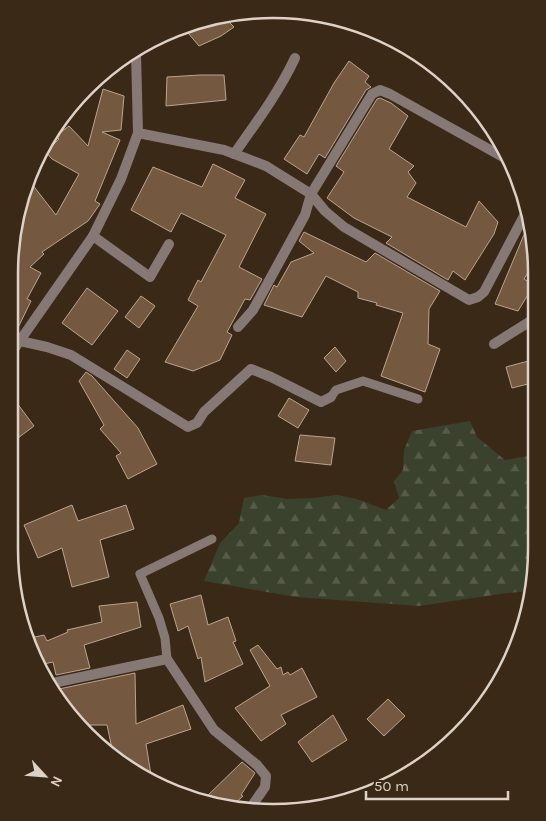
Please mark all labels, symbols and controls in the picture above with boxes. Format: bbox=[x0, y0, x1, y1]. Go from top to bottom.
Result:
north arrow bbox=[20, 751, 70, 801]
scale bar bbox=[366, 768, 508, 800]
text: N bbox=[46, 773, 66, 790]
text: 50 m bbox=[374, 777, 409, 795]

